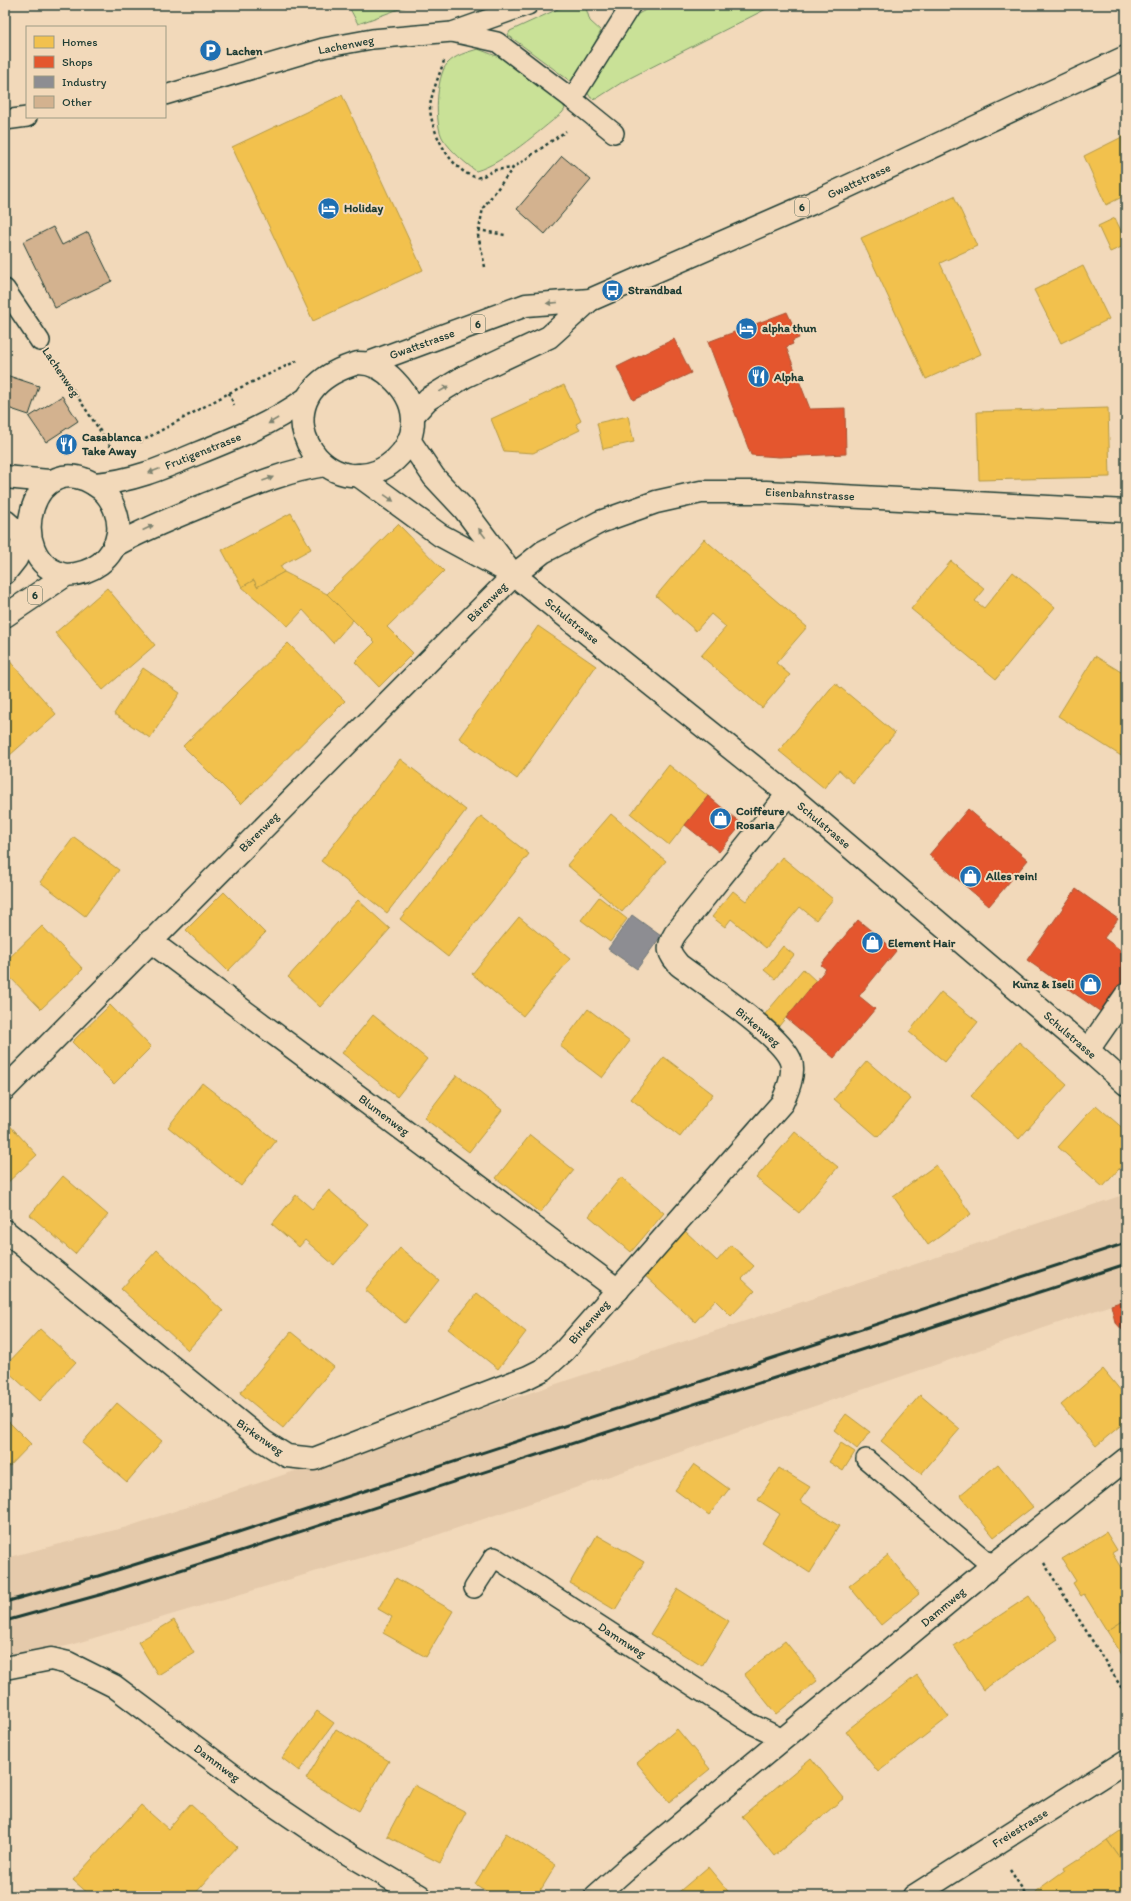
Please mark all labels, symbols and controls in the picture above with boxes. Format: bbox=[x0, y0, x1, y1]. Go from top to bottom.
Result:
legend bbox=[26, 26, 166, 118]
street label: Lachenweg bbox=[317, 33, 376, 57]
text: Homes bbox=[62, 35, 98, 49]
parking icon: Lachen bbox=[198, 38, 224, 64]
place label: Lachen bbox=[226, 44, 263, 58]
text: Shops bbox=[62, 55, 93, 69]
text: Industry bbox=[62, 75, 107, 89]
text: Other bbox=[62, 95, 92, 109]
street label: Gwattstrasse bbox=[825, 160, 893, 202]
hotel icon: Holiday bbox=[315, 195, 341, 221]
road number: 6 bbox=[795, 198, 809, 216]
place label: Holiday bbox=[344, 201, 384, 216]
bus stop icon: Strandbad bbox=[600, 277, 626, 303]
place label: Strandbad bbox=[628, 283, 683, 297]
one-way arrow bbox=[546, 300, 558, 307]
road number: 6 bbox=[471, 315, 485, 333]
hotel icon: alpha thun bbox=[733, 315, 759, 341]
place label: alpha thun bbox=[762, 321, 817, 336]
street label: Gwattstrasse bbox=[388, 326, 457, 362]
street label: Lachenweg bbox=[39, 345, 83, 400]
restaurant icon: Alpha bbox=[746, 364, 772, 390]
place label: Alpha bbox=[773, 370, 804, 385]
one-way arrow bbox=[439, 385, 449, 393]
one-way arrow bbox=[267, 417, 279, 424]
street label: Frutigenstrasse bbox=[163, 429, 243, 473]
place label: Casablanca Take Away bbox=[81, 430, 142, 459]
restaurant icon: Casablanca Take Away bbox=[54, 431, 80, 457]
one-way arrow bbox=[147, 469, 159, 475]
one-way arrow bbox=[263, 475, 275, 481]
street label: Eisenbahnstrasse bbox=[765, 485, 855, 503]
one-way arrow bbox=[384, 494, 394, 502]
one-way arrow bbox=[142, 525, 154, 531]
one-way arrow bbox=[478, 527, 486, 538]
street label: Bärenweg bbox=[464, 578, 511, 625]
road number: 6 bbox=[28, 586, 42, 604]
street label: Schulstrasse bbox=[542, 595, 602, 647]
street label: Schulstrasse bbox=[794, 799, 854, 852]
place label: Coiffeure Rosaria bbox=[736, 804, 785, 832]
shop icon: Coiffeure Rosaria bbox=[707, 805, 733, 831]
street label: Bärenweg bbox=[236, 808, 283, 855]
shop icon: Alles rein! bbox=[957, 863, 983, 889]
place label: Alles rein! bbox=[985, 869, 1037, 883]
shop icon: Element Hair bbox=[860, 930, 886, 956]
place label: Element Hair bbox=[888, 936, 956, 950]
shop icon: Kunz & Iseli bbox=[1077, 971, 1103, 997]
place label: Kunz & Iseli bbox=[1012, 977, 1074, 991]
street label: Birkenweg bbox=[733, 1004, 784, 1050]
street label: Schulstrasse bbox=[1041, 1008, 1099, 1062]
street label: Blumenweg bbox=[356, 1091, 413, 1139]
street label: Birkenweg bbox=[566, 1296, 613, 1347]
street label: Birkenweg bbox=[234, 1416, 287, 1459]
street label: Dammweg bbox=[918, 1584, 969, 1630]
street label: Dammweg bbox=[596, 1619, 649, 1661]
street label: Dammweg bbox=[191, 1741, 243, 1785]
street label: Freiestrasse bbox=[990, 1805, 1051, 1851]

